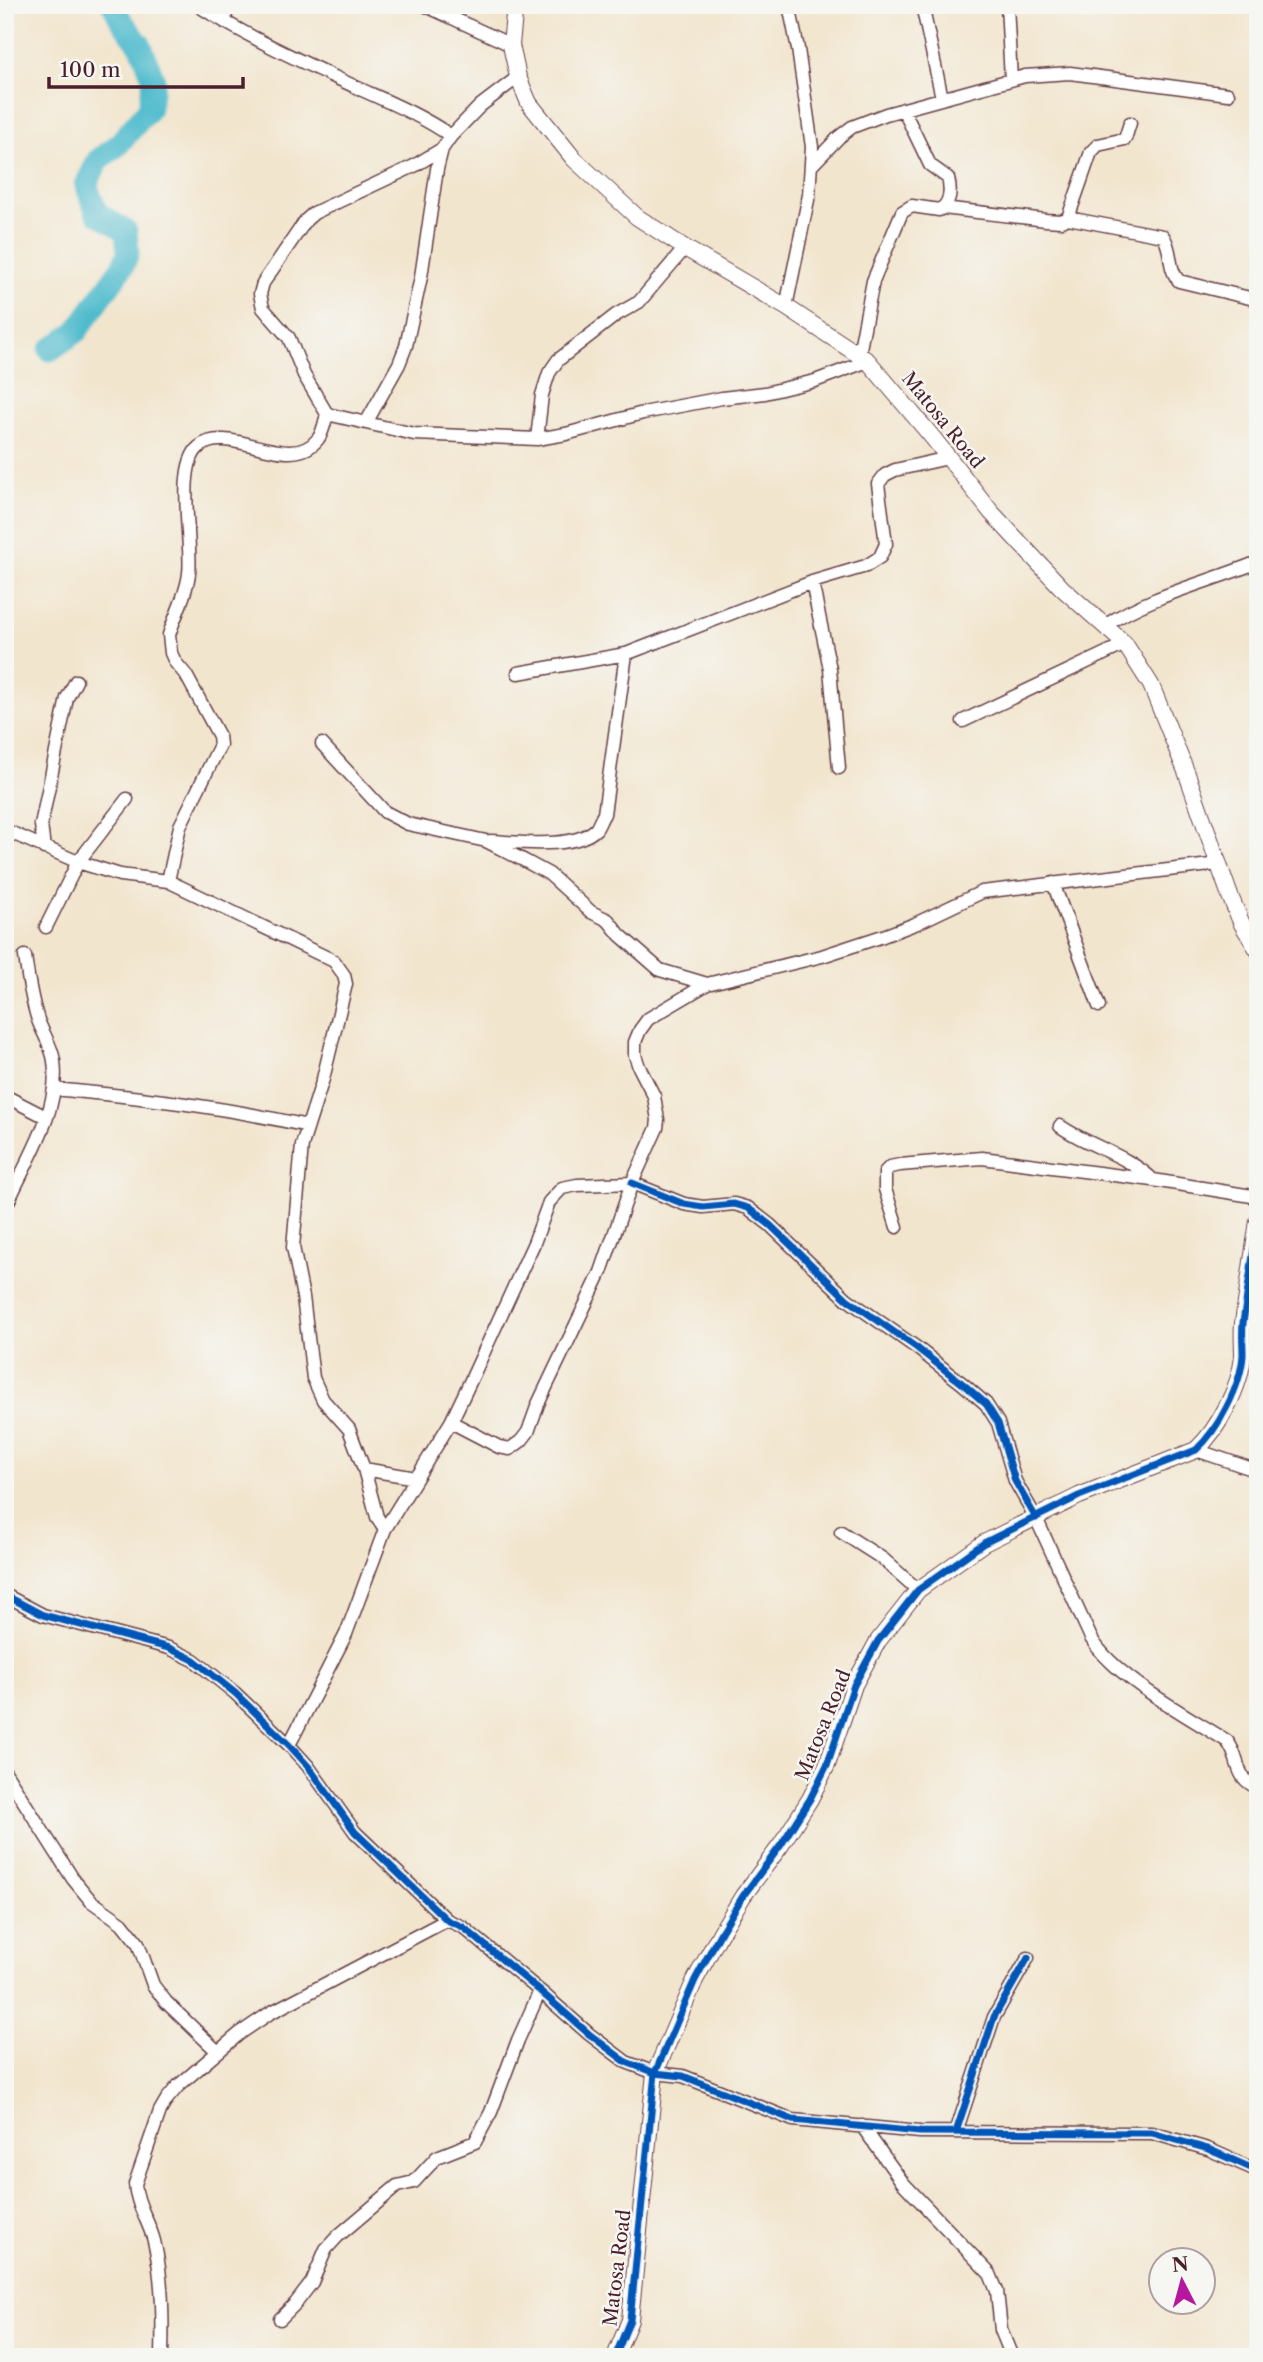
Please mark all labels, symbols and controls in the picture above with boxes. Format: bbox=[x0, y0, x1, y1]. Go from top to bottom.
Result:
scale bar bbox=[49, 46, 243, 90]
text: 100 m bbox=[60, 57, 121, 82]
street label: Matosa Road bbox=[897, 367, 989, 473]
street label: Matosa Road bbox=[790, 1666, 856, 1784]
street label: Matosa Road bbox=[598, 2208, 636, 2328]
north arrow bbox=[1148, 2246, 1218, 2316]
text: N bbox=[1171, 2252, 1190, 2277]

